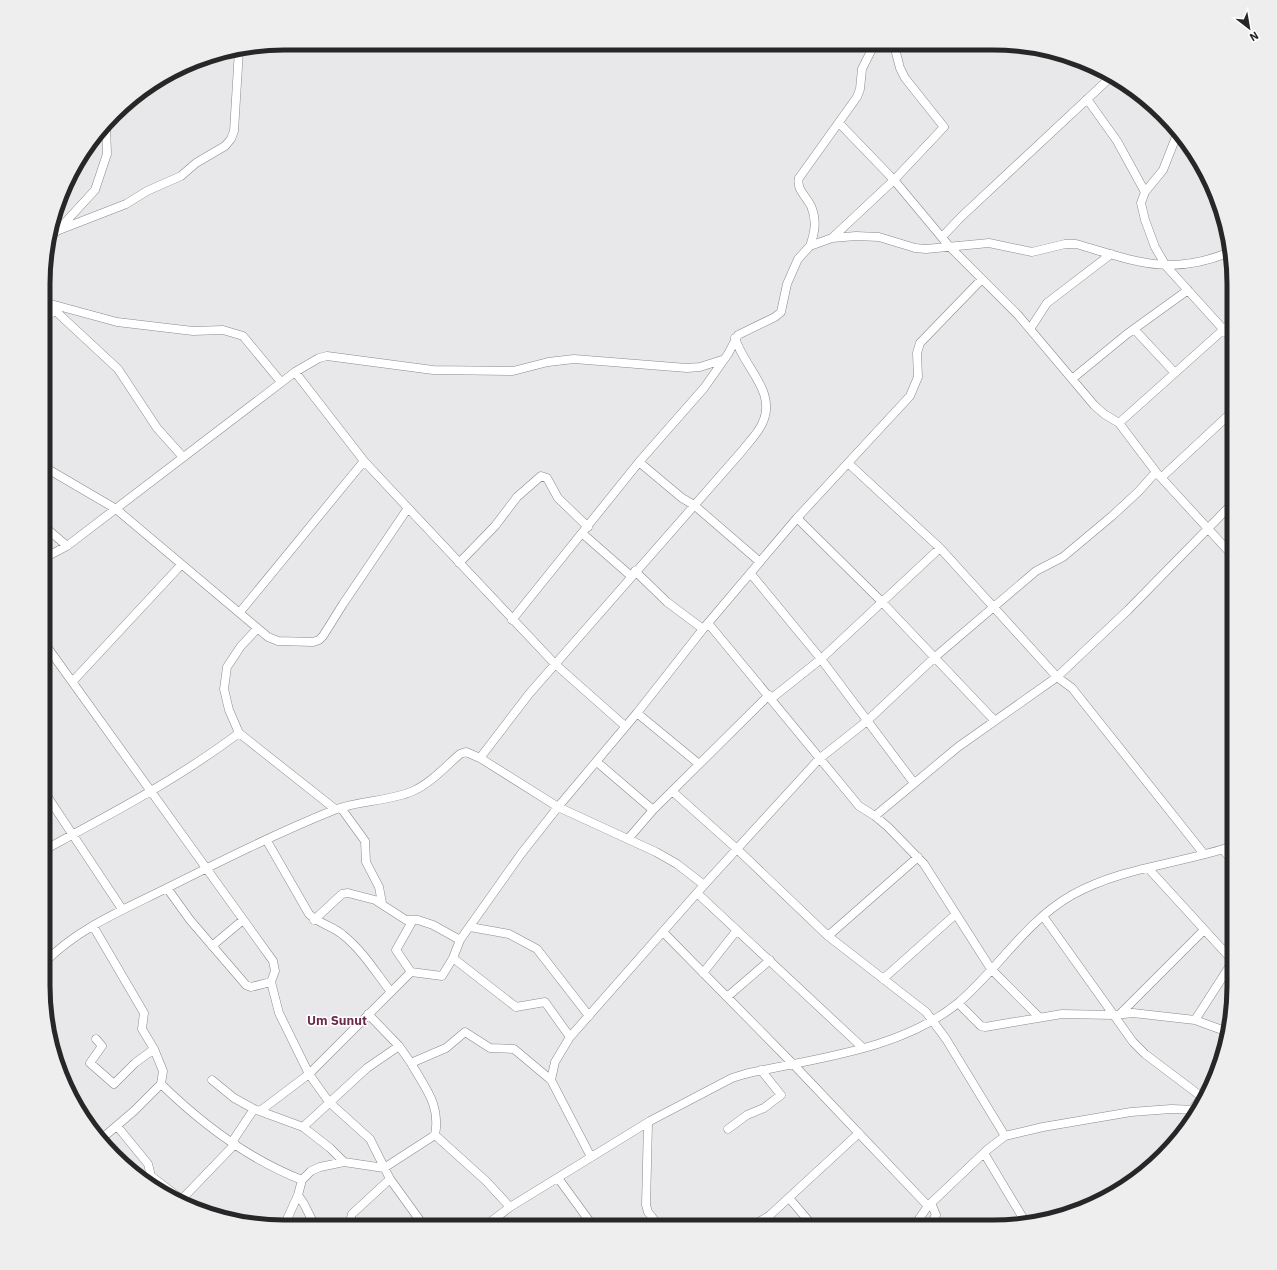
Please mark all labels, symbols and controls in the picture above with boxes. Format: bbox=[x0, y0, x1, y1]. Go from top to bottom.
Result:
north arrow bbox=[1229, 8, 1269, 48]
text: N bbox=[1247, 29, 1261, 45]
district label: Um Sunut bbox=[307, 1012, 367, 1029]

